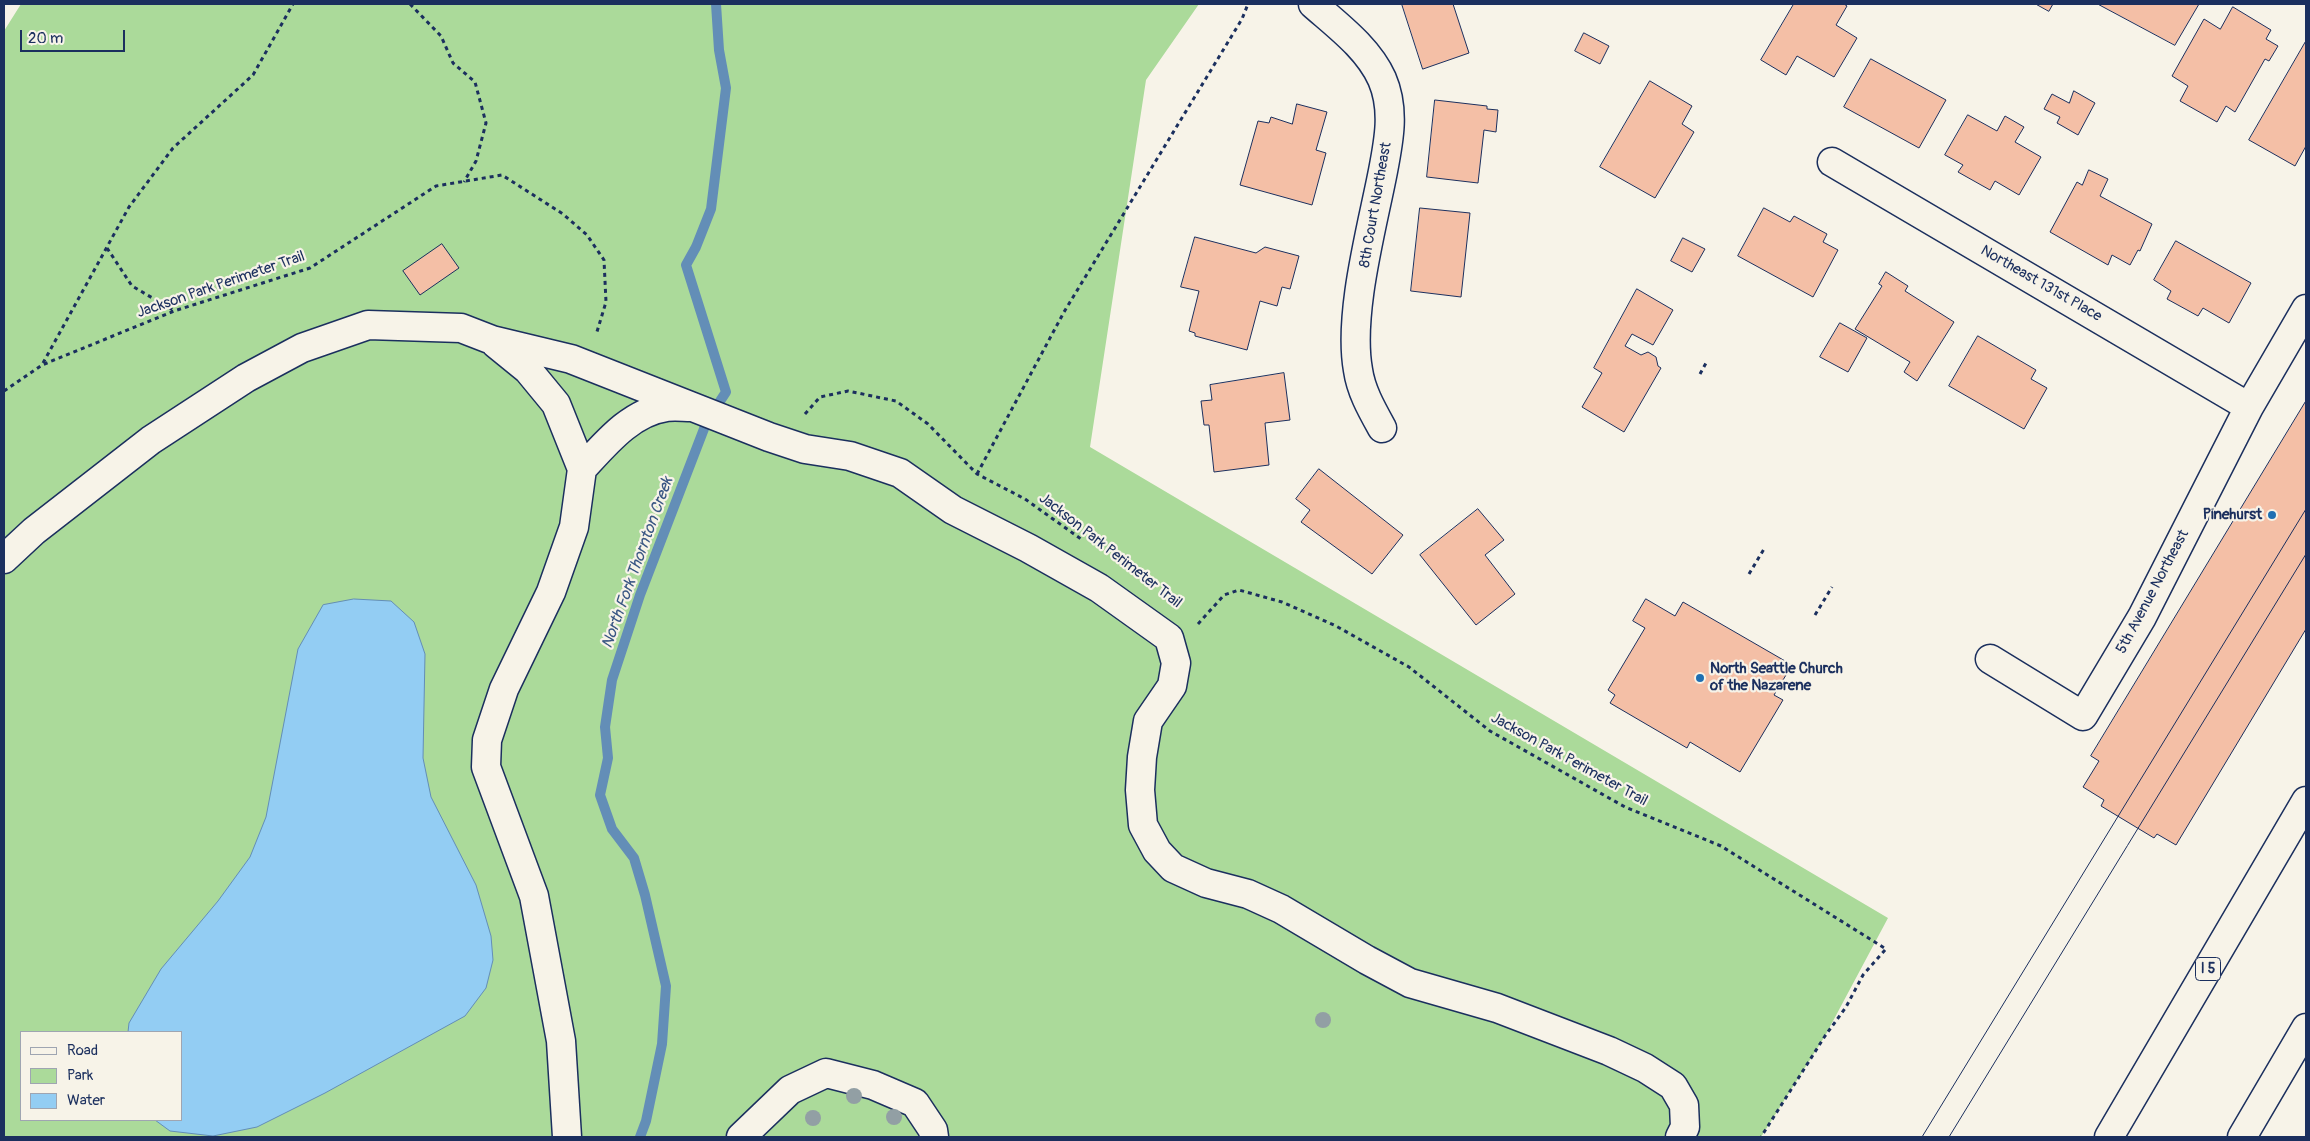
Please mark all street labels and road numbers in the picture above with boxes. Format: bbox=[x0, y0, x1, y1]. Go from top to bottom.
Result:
street label: 8th Court Northeast bbox=[1356, 141, 1396, 269]
street label: Northeast 131st Place bbox=[1977, 242, 2105, 326]
street label: Jackson Park Perimeter Trail bbox=[135, 248, 307, 322]
street label: Jackson Park Perimeter Trail bbox=[1035, 490, 1185, 612]
street label: 5th Avenue Northeast bbox=[2113, 527, 2193, 657]
street label: Jackson Park Perimeter Trail bbox=[1487, 709, 1651, 811]
road number: I 5 bbox=[2196, 958, 2220, 981]

